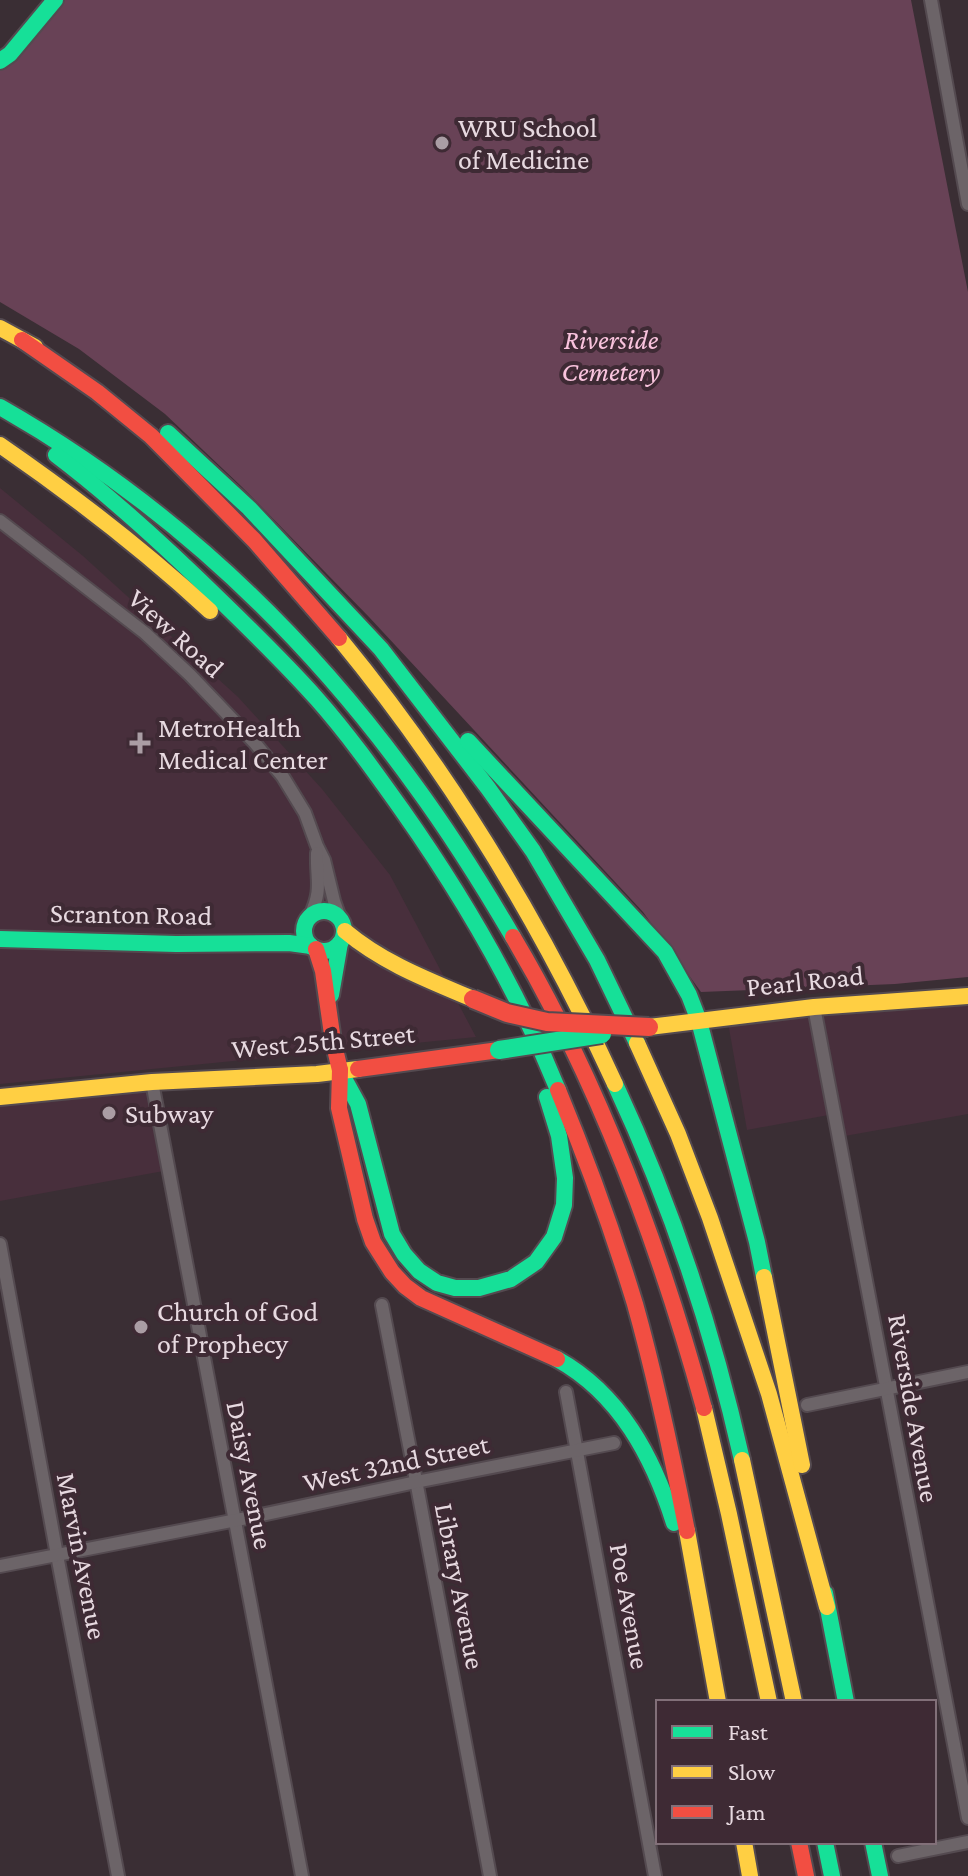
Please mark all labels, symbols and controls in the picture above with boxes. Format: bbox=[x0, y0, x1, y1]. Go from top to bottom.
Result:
place label: WRU School of Medicine bbox=[458, 112, 597, 175]
marker: WRU School of Medicine bbox=[433, 134, 451, 152]
park label: Riverside Cemetery bbox=[562, 324, 661, 387]
street label: View Road bbox=[122, 582, 230, 684]
place label: MetroHealth Medical Center bbox=[158, 712, 328, 775]
marker: MetroHealth Medical Center bbox=[129, 732, 151, 754]
street label: Scranton Road bbox=[50, 897, 213, 931]
street label: Pearl Road bbox=[745, 959, 866, 1003]
street label: West 25th Street bbox=[230, 1017, 417, 1064]
place label: Subway bbox=[125, 1098, 214, 1129]
marker: Subway bbox=[100, 1104, 118, 1122]
place label: Church of God of Prophecy bbox=[157, 1296, 319, 1359]
street label: Riverside Avenue bbox=[882, 1311, 946, 1505]
marker: Church of God of Prophecy bbox=[132, 1318, 150, 1336]
street label: Daisy Avenue bbox=[220, 1398, 280, 1552]
street label: West 32nd Street bbox=[300, 1428, 493, 1498]
street label: Marvin Avenue bbox=[51, 1470, 113, 1642]
street label: Library Avenue bbox=[429, 1500, 491, 1672]
street label: Poe Avenue bbox=[604, 1541, 656, 1671]
legend bbox=[656, 1700, 936, 1844]
text: Fast bbox=[728, 1718, 769, 1745]
text: Slow bbox=[728, 1758, 775, 1785]
text: Jam bbox=[726, 1798, 766, 1825]

